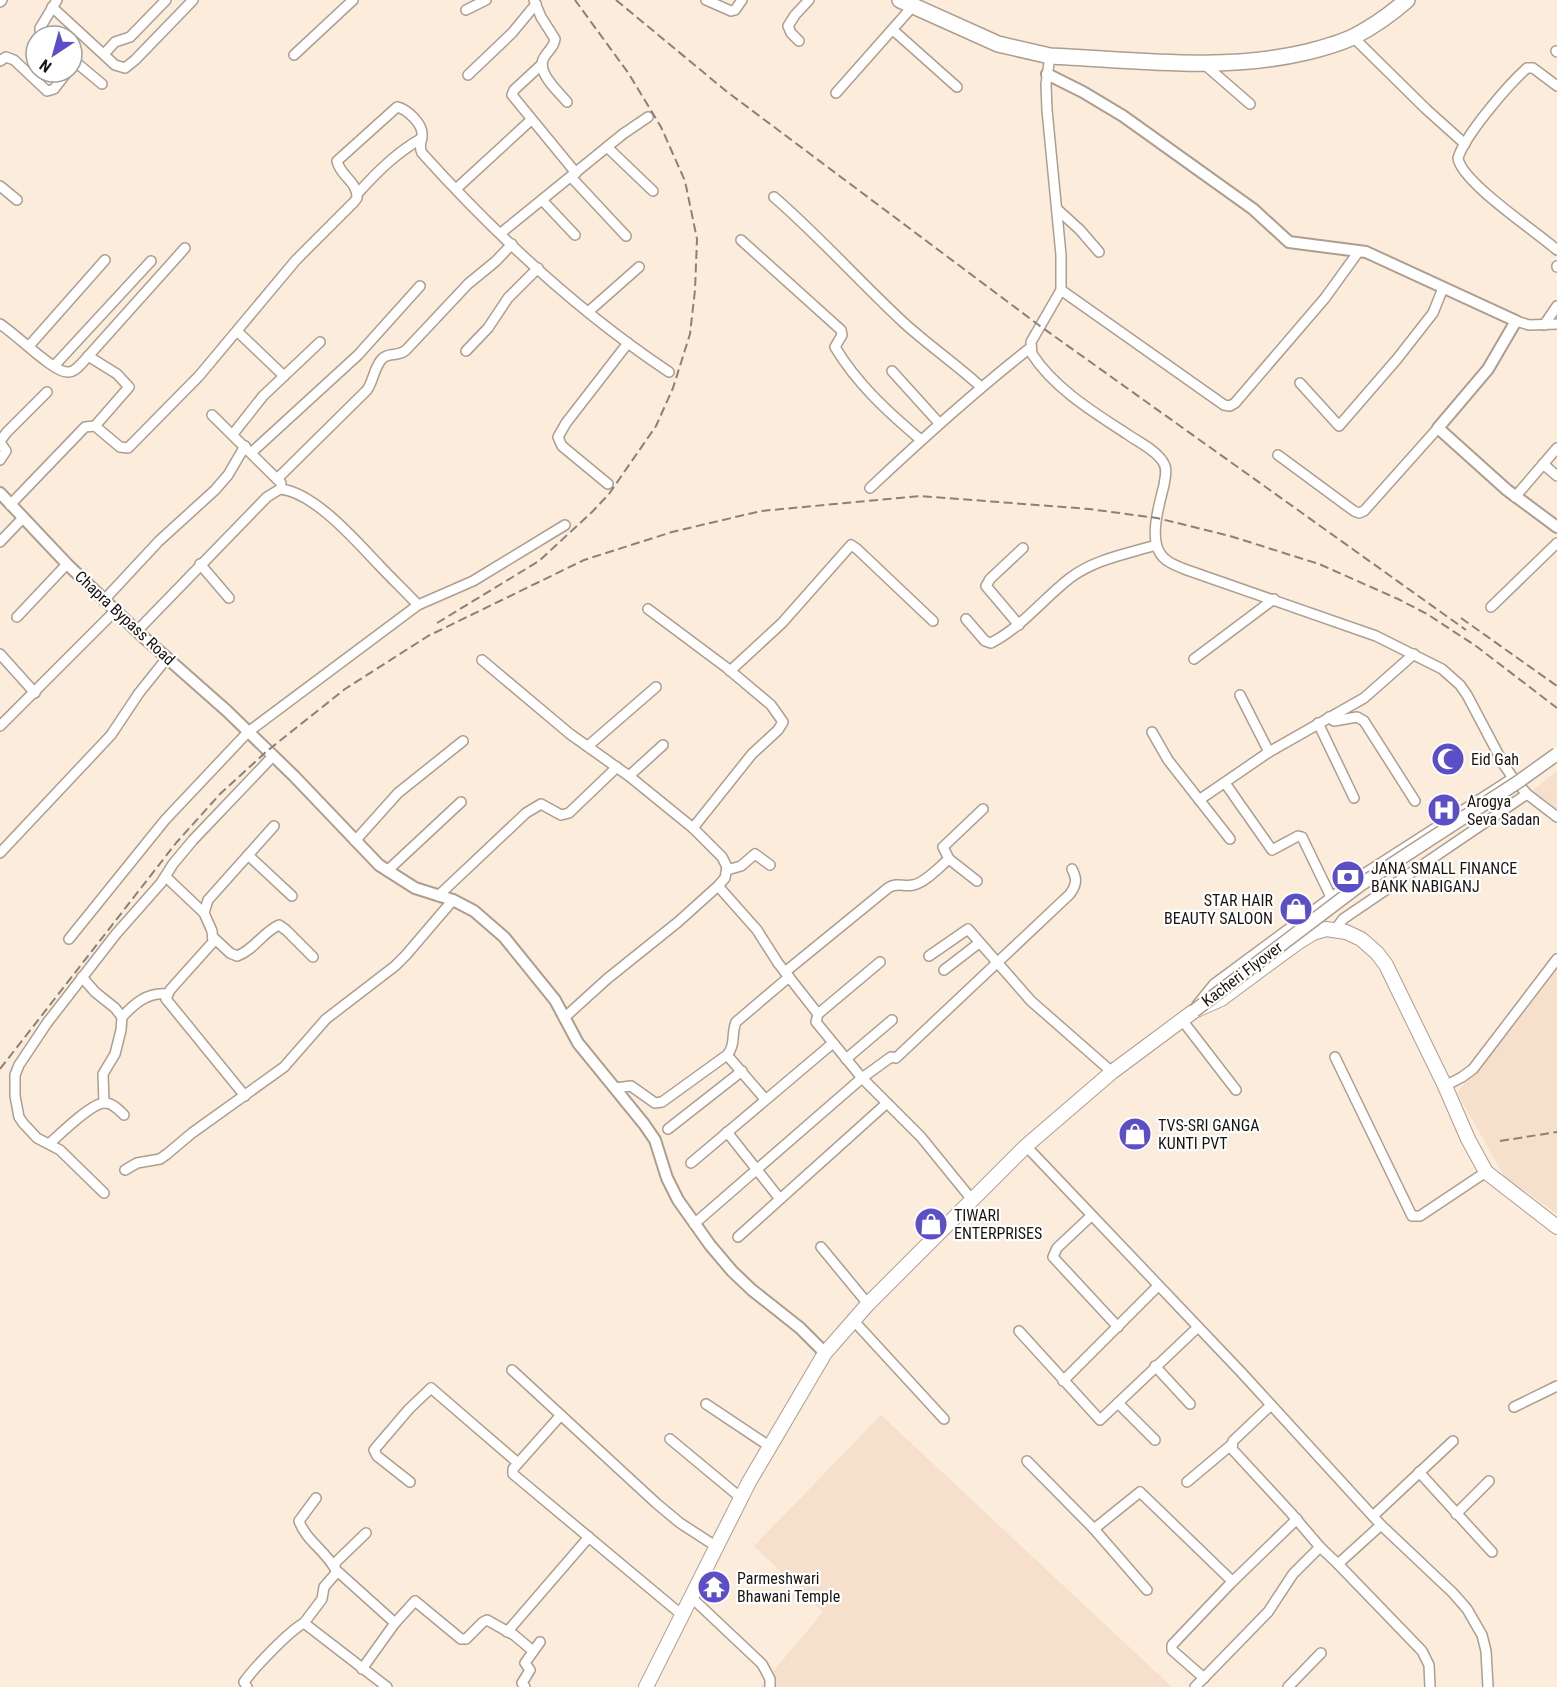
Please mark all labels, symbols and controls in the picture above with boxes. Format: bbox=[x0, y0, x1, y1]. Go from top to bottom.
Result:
north arrow bbox=[24, 24, 84, 84]
text: N bbox=[36, 55, 55, 76]
street label: Chapra Bypass Road bbox=[71, 567, 179, 669]
mosque icon: Eid Gah bbox=[1430, 741, 1466, 777]
place label: Eid Gah bbox=[1471, 750, 1519, 769]
hospital icon: Arogya Seva Sadan bbox=[1426, 792, 1462, 828]
place label: Arogya Seva Sadan bbox=[1467, 792, 1540, 829]
bank icon: JANA SMALL FINANCE BANK NABIGANJ bbox=[1330, 859, 1366, 895]
place label: JANA SMALL FINANCE BANK NABIGANJ bbox=[1371, 859, 1517, 896]
place label: STAR HAIR BEAUTY SALOON bbox=[1164, 891, 1274, 928]
shop icon: STAR HAIR BEAUTY SALOON bbox=[1278, 891, 1314, 927]
street label: Kacheri Flyover bbox=[1198, 937, 1286, 1011]
shop icon: TVS-SRI GANGA KUNTI PVT bbox=[1117, 1116, 1153, 1152]
place label: TVS-SRI GANGA KUNTI PVT bbox=[1158, 1116, 1259, 1153]
shop icon: TIWARI ENTERPRISES bbox=[913, 1206, 949, 1242]
place label: TIWARI ENTERPRISES bbox=[954, 1206, 1042, 1243]
temple icon: Parmeshwari Bhawani Temple bbox=[696, 1569, 732, 1605]
place label: Parmeshwari Bhawani Temple bbox=[737, 1569, 840, 1606]

